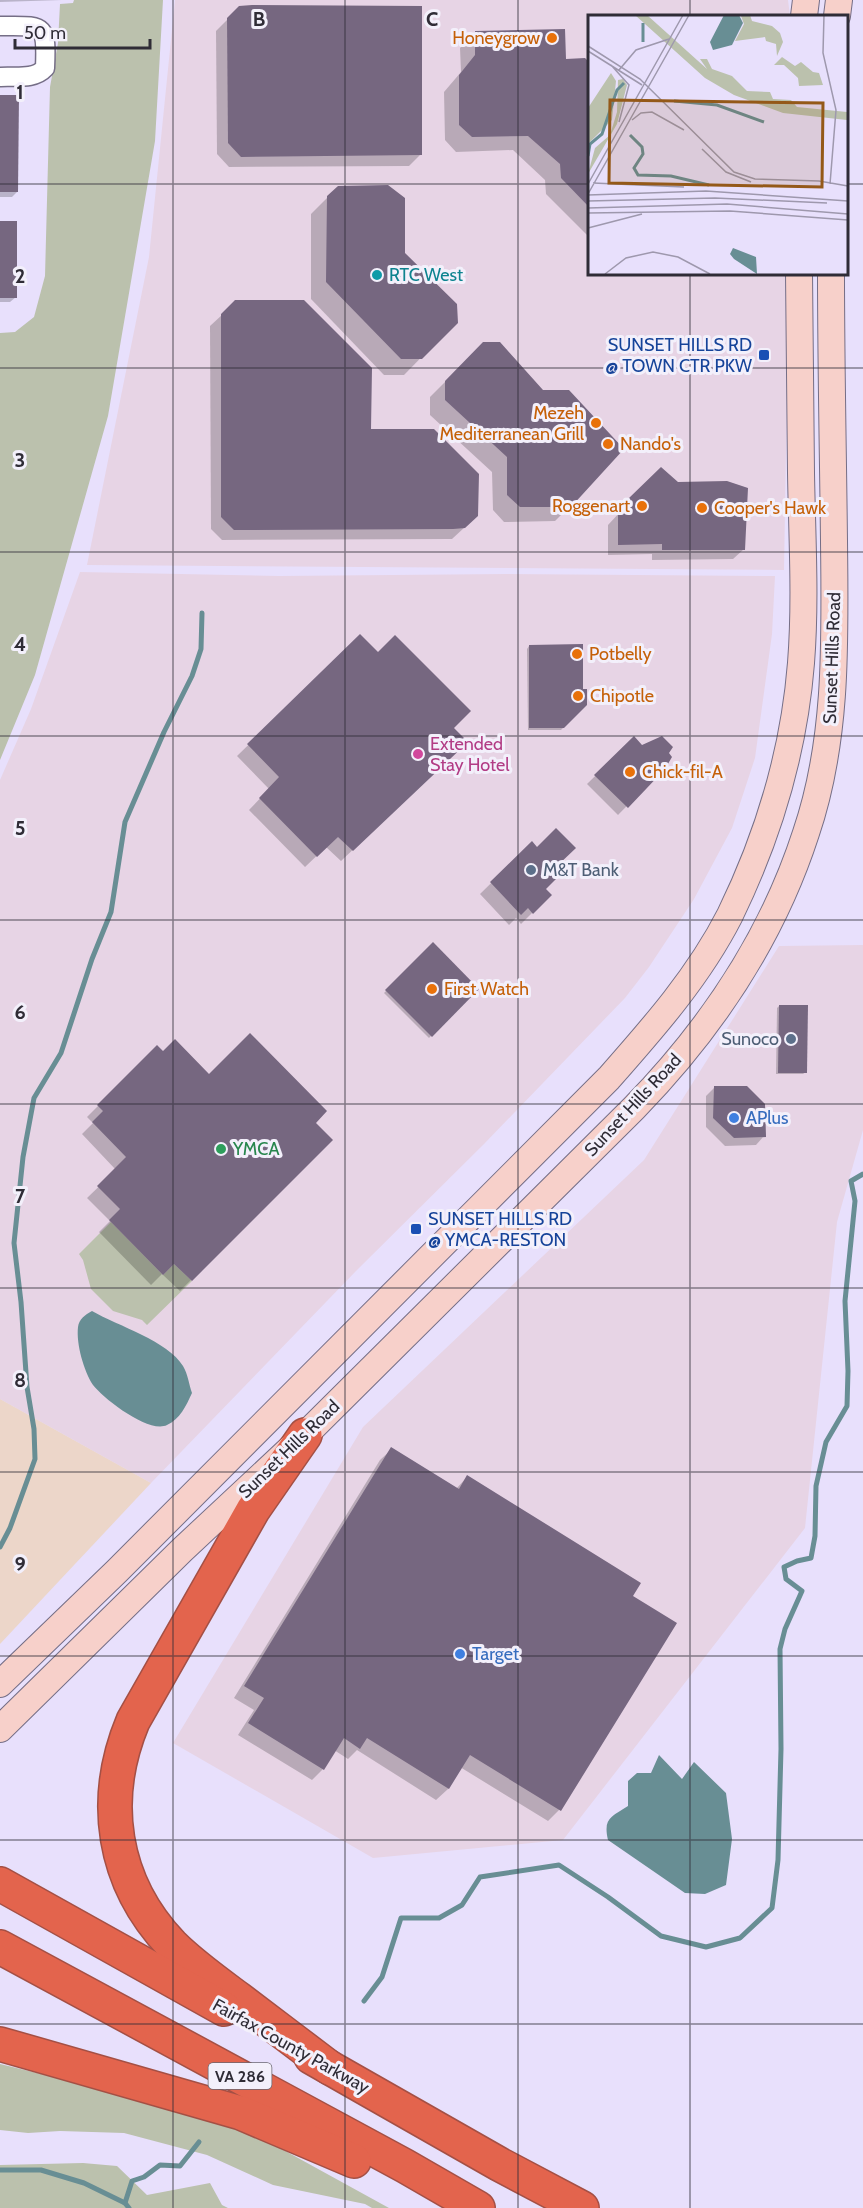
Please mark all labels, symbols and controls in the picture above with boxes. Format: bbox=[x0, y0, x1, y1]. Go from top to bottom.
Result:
text: B bbox=[253, 7, 265, 31]
text: C bbox=[426, 7, 438, 31]
scale bar bbox=[15, 12, 150, 50]
inset map bbox=[588, 15, 848, 274]
text: 50 m bbox=[24, 22, 66, 44]
place label: Honeygrow bbox=[452, 27, 540, 49]
marker: Honeygrow bbox=[545, 31, 559, 45]
text: 1 bbox=[16, 80, 24, 104]
text: 2 bbox=[15, 264, 25, 288]
place label: RTC West bbox=[389, 264, 463, 286]
marker: RTC West bbox=[370, 268, 384, 282]
place label: SUNSET HILLS RD @ TOWN CTR PKW bbox=[605, 334, 752, 377]
marker: SUNSET HILLS RD @ TOWN CTR PKW bbox=[757, 348, 771, 362]
place label: Mezeh Mediterranean Grill bbox=[439, 402, 585, 445]
marker: Mezeh Mediterranean Grill bbox=[589, 416, 603, 430]
place label: Nando's bbox=[620, 433, 681, 455]
marker: Nando's bbox=[601, 437, 615, 451]
text: 3 bbox=[15, 448, 25, 472]
place label: Roggenart bbox=[552, 495, 630, 517]
place label: Cooper's Hawk bbox=[714, 497, 827, 519]
marker: Roggenart bbox=[635, 499, 649, 513]
marker: Cooper's Hawk bbox=[695, 501, 709, 515]
street label: Sunset Hills Road bbox=[819, 592, 845, 724]
text: 4 bbox=[14, 632, 26, 656]
place label: Potbelly bbox=[589, 643, 652, 665]
marker: Potbelly bbox=[570, 647, 584, 661]
place label: Chipotle bbox=[590, 685, 654, 707]
marker: Chipotle bbox=[571, 689, 585, 703]
place label: Extended Stay Hotel bbox=[430, 733, 510, 776]
marker: Extended Stay Hotel bbox=[411, 747, 425, 761]
place label: Chick-fil-A bbox=[642, 761, 723, 783]
marker: Chick-fil-A bbox=[623, 765, 637, 779]
text: 5 bbox=[15, 816, 25, 840]
place label: M&T Bank bbox=[543, 859, 620, 881]
marker: M&T Bank bbox=[524, 863, 538, 877]
place label: First Watch bbox=[444, 978, 529, 1000]
marker: First Watch bbox=[425, 982, 439, 996]
text: 6 bbox=[14, 1000, 26, 1024]
place label: Sunoco bbox=[721, 1028, 779, 1050]
marker: Sunoco bbox=[784, 1032, 798, 1046]
street label: Sunset Hills Road bbox=[580, 1049, 686, 1161]
place label: APlus bbox=[746, 1107, 788, 1129]
marker: APlus bbox=[727, 1111, 741, 1125]
place label: YMCA bbox=[232, 1138, 279, 1160]
marker: YMCA bbox=[214, 1142, 228, 1156]
text: 7 bbox=[15, 1184, 26, 1208]
place label: SUNSET HILLS RD @ YMCA-RESTON bbox=[428, 1208, 572, 1251]
marker: SUNSET HILLS RD @ YMCA-RESTON bbox=[409, 1222, 423, 1236]
text: 8 bbox=[14, 1368, 26, 1392]
street label: Sunset Hills Road bbox=[234, 1395, 344, 1503]
text: 9 bbox=[14, 1552, 26, 1576]
place label: Target bbox=[472, 1643, 519, 1665]
marker: Target bbox=[453, 1647, 467, 1661]
street label: Fairfax County Parkway bbox=[209, 1994, 373, 2098]
road number: VA 286 bbox=[208, 2063, 272, 2089]

